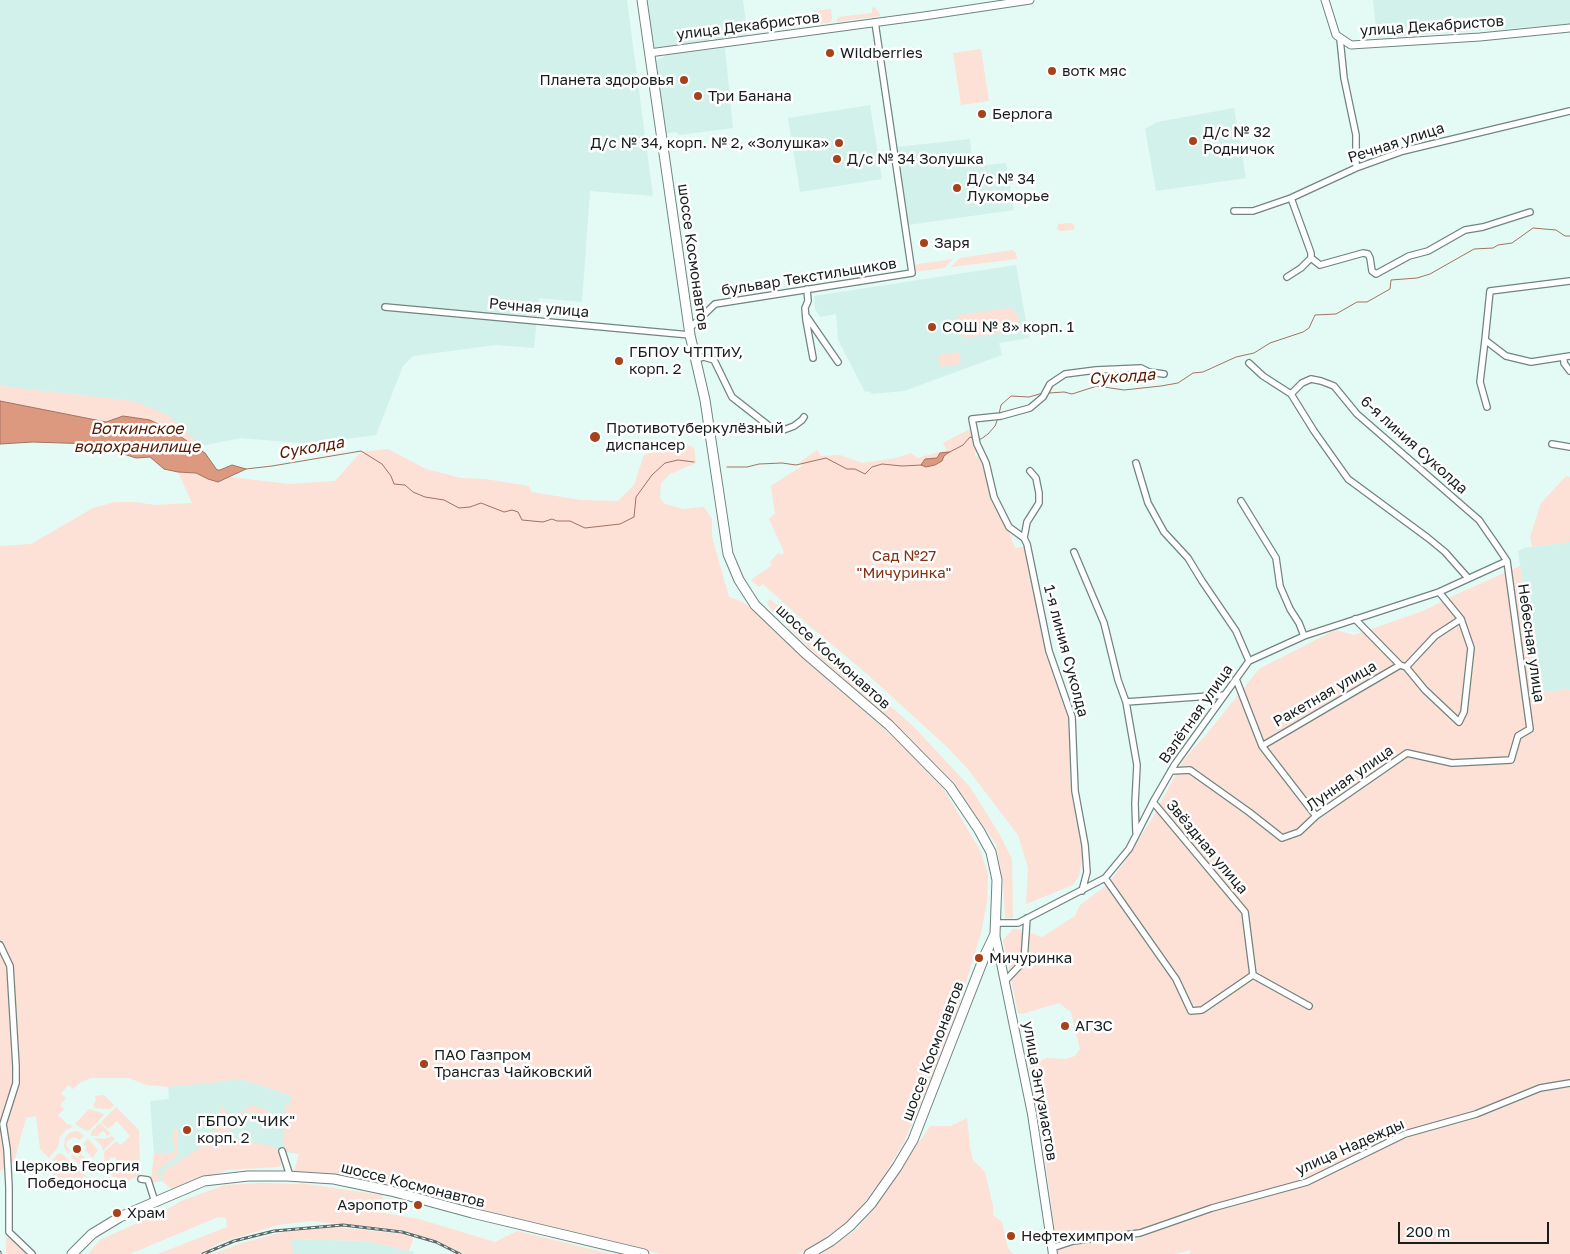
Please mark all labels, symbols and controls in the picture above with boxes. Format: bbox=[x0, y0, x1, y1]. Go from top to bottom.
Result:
street label: улица Декабристов bbox=[675, 8, 821, 44]
street label: улица Декабристов bbox=[1359, 12, 1505, 40]
place label: Wildberries bbox=[840, 44, 923, 62]
marker: Wildberries bbox=[824, 47, 836, 59]
place label: вотк мяс bbox=[1062, 62, 1127, 80]
marker: вотк мяс bbox=[1046, 65, 1058, 77]
place label: Планета здоровья bbox=[539, 71, 674, 89]
marker: Планета здоровья bbox=[678, 74, 690, 86]
place label: Три Банана bbox=[708, 87, 792, 105]
marker: Три Банана bbox=[692, 90, 704, 102]
place label: Берлога bbox=[992, 105, 1053, 123]
marker: Берлога bbox=[976, 108, 988, 120]
street label: Речная улица bbox=[1345, 119, 1447, 167]
place label: Д/с № 32 Родничок bbox=[1203, 123, 1275, 158]
place label: Д/с № 34, корп. № 2, «Золушка» bbox=[590, 134, 829, 152]
marker: Д/с № 32 Родничок bbox=[1187, 135, 1199, 147]
marker: Д/с № 34, корп. № 2, «Золушка» bbox=[833, 137, 845, 149]
place label: Д/с № 34 Золушка bbox=[847, 150, 984, 168]
marker: Д/с № 34 Золушка bbox=[831, 153, 843, 165]
place label: Д/с № 34 Лукоморье bbox=[967, 170, 1049, 205]
marker: Д/с № 34 Лукоморье bbox=[951, 182, 963, 194]
street label: шоссе Космонавтов bbox=[674, 183, 712, 331]
place label: Заря bbox=[934, 234, 970, 252]
marker: Заря bbox=[918, 237, 930, 249]
street label: бульвар Текстильщиков bbox=[720, 254, 898, 300]
street label: Речная улица bbox=[488, 295, 590, 321]
place label: СОШ № 8» корп. 1 bbox=[942, 318, 1074, 336]
marker: СОШ № 8» корп. 1 bbox=[926, 321, 938, 333]
place label: ГБПОУ ЧТПТиУ, корп. 2 bbox=[629, 343, 743, 378]
marker: ГБПОУ ЧТПТиУ, корп. 2 bbox=[613, 355, 625, 367]
water label: Суколда bbox=[1088, 365, 1156, 389]
street label: 6-я линия Суколда bbox=[1357, 392, 1471, 498]
water label: Воткинское водохранилище bbox=[74, 419, 200, 457]
place label: Противотуберкулёзный диспансер bbox=[606, 419, 784, 454]
marker: Противотуберкулёзный диспансер bbox=[588, 430, 602, 444]
water label: Суколда bbox=[277, 433, 345, 463]
park label: Сад №27 "Мичуринка" bbox=[857, 547, 951, 582]
street label: Небесная улица bbox=[1514, 582, 1548, 704]
street label: 1-я линия Суколда bbox=[1040, 583, 1092, 719]
street label: шоссе Космонавтов bbox=[772, 601, 894, 713]
street label: Ракетная улица bbox=[1270, 657, 1380, 731]
street label: Взлётная улица bbox=[1155, 661, 1237, 767]
street label: Лунная улица bbox=[1303, 741, 1397, 815]
street label: Звёздная улица bbox=[1162, 796, 1252, 898]
place label: Мичуринка bbox=[989, 949, 1072, 967]
marker: Мичуринка bbox=[973, 952, 985, 964]
street label: шоссе Космонавтов bbox=[898, 979, 968, 1123]
place label: АГЗС bbox=[1075, 1017, 1113, 1035]
street label: улица Энтузиастов bbox=[1019, 1020, 1061, 1162]
marker: АГЗС bbox=[1059, 1020, 1071, 1032]
place label: ПАО Газпром Трансгаз Чайковский bbox=[434, 1046, 592, 1081]
marker: ПАО Газпром Трансгаз Чайковский bbox=[418, 1058, 430, 1070]
place label: ГБПОУ "ЧИК" корп. 2 bbox=[197, 1112, 295, 1147]
street label: улица Надежды bbox=[1293, 1115, 1407, 1179]
marker: ГБПОУ "ЧИК" корп. 2 bbox=[181, 1124, 193, 1136]
marker: Церковь Георгия Победоносца bbox=[71, 1143, 83, 1155]
place label: Церковь Георгия Победоносца bbox=[15, 1157, 139, 1192]
street label: шоссе Космонавтов bbox=[339, 1158, 487, 1212]
place label: Аэропотр bbox=[337, 1196, 408, 1214]
marker: Аэропотр bbox=[412, 1199, 424, 1211]
place label: Храм bbox=[127, 1204, 165, 1222]
marker: Храм bbox=[111, 1207, 123, 1219]
scale bar bbox=[1400, 1212, 1551, 1244]
text: 200 m bbox=[1406, 1222, 1450, 1240]
place label: Нефтехимпром bbox=[1021, 1227, 1134, 1245]
marker: Нефтехимпром bbox=[1005, 1230, 1017, 1242]

